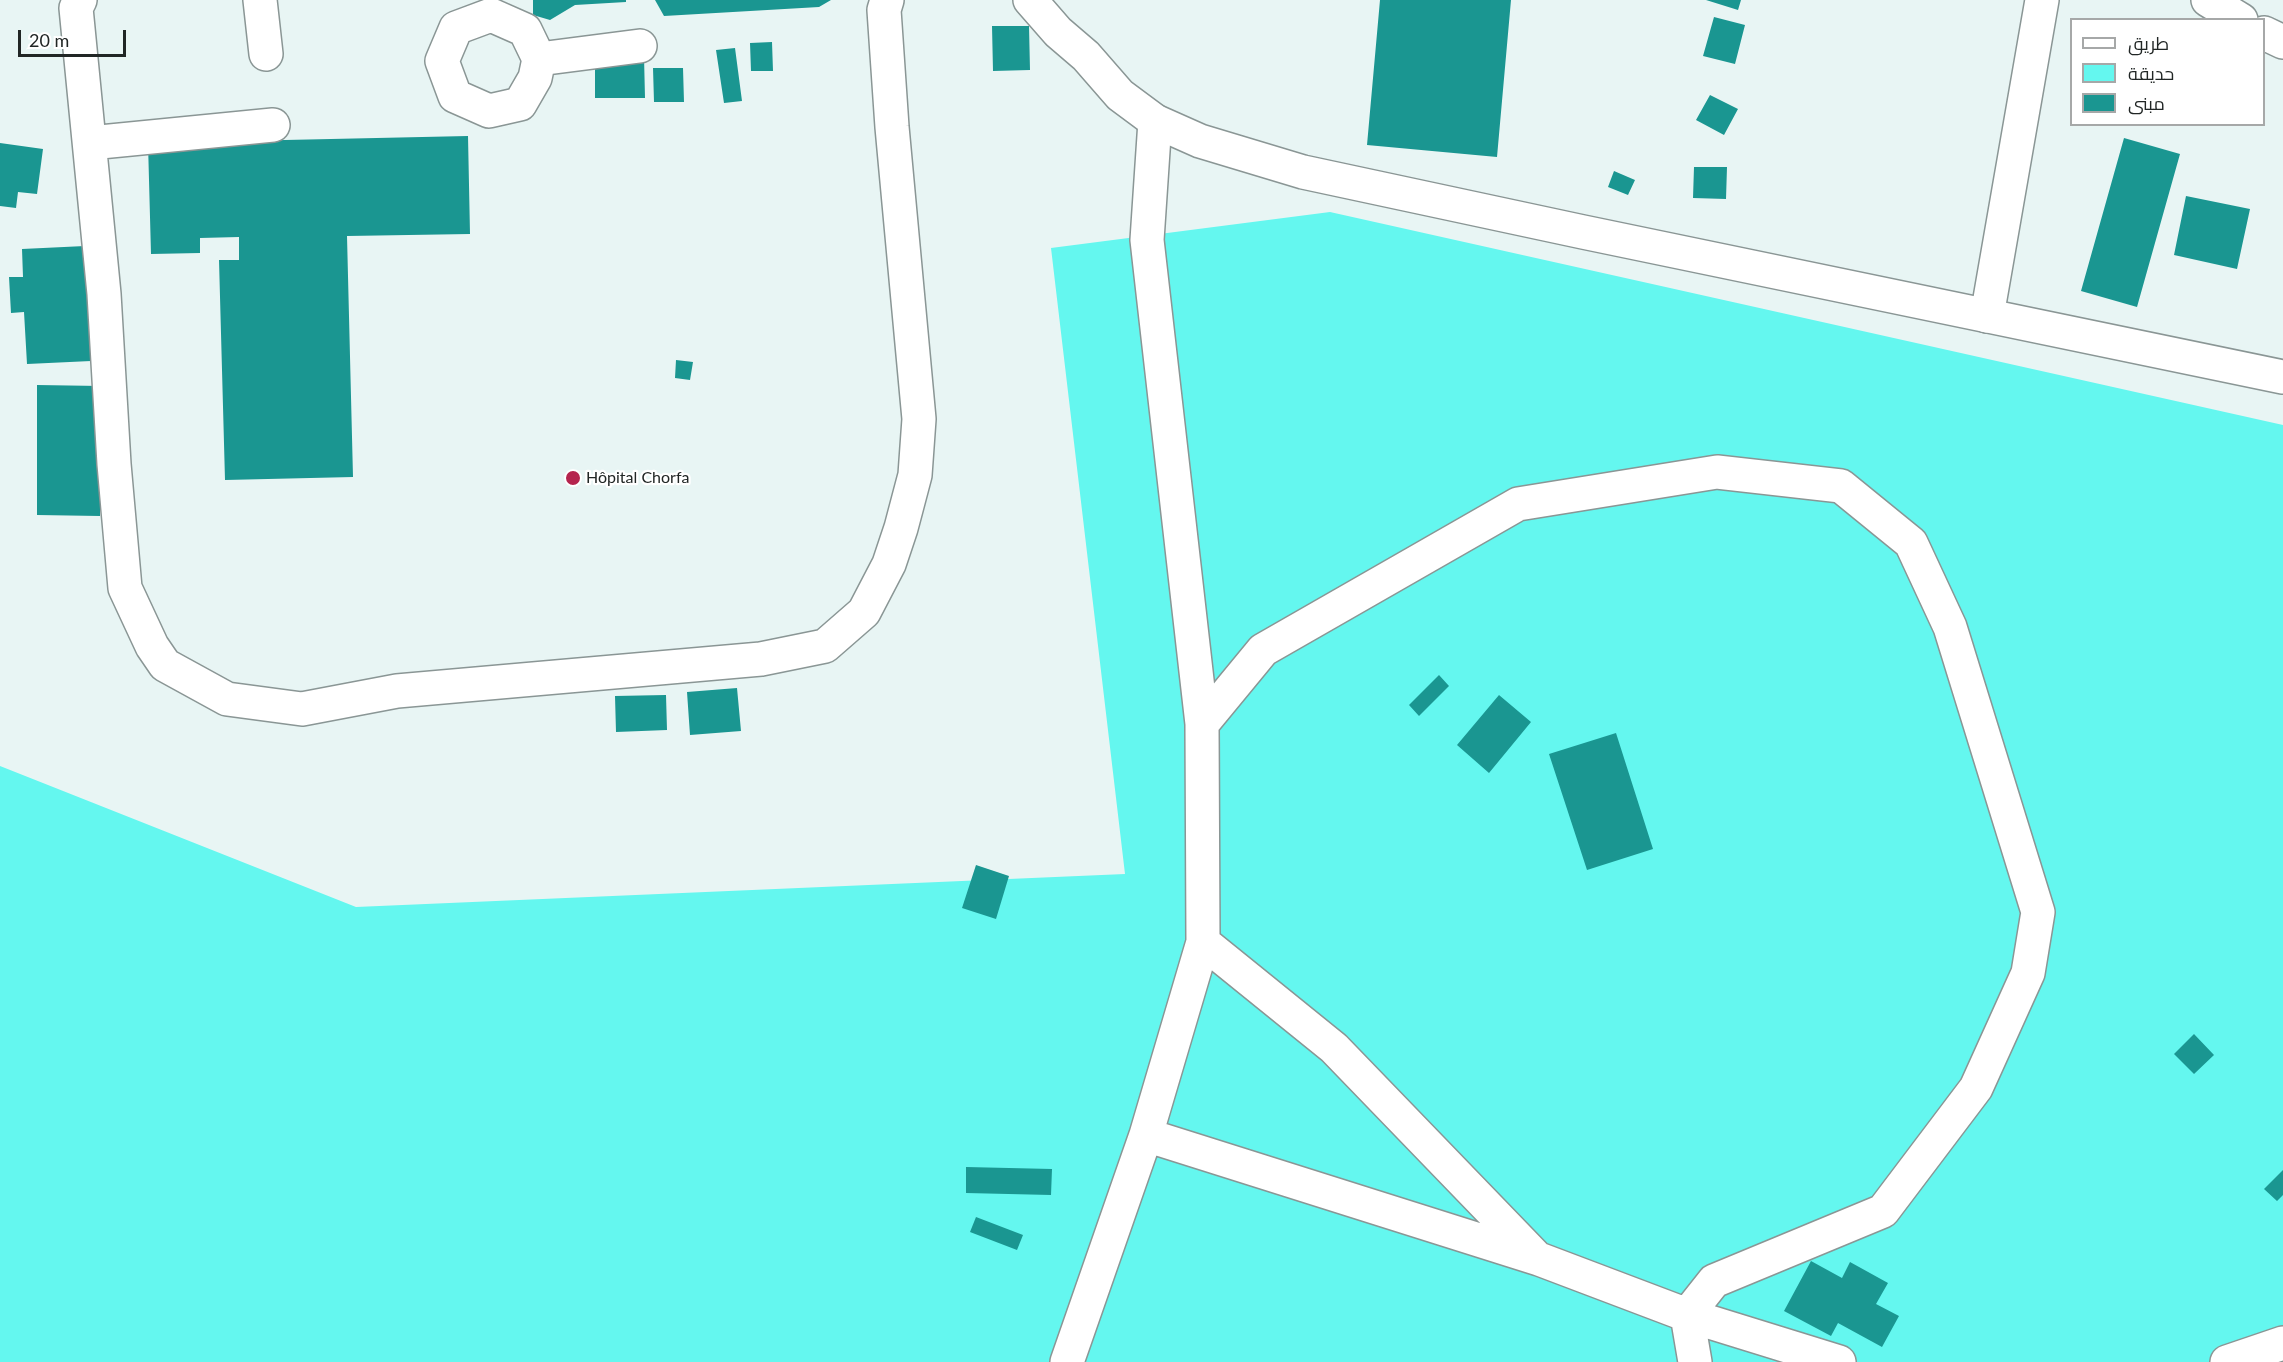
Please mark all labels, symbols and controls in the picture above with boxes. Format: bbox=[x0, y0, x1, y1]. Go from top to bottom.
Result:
scale bar bbox=[21, 18, 129, 56]
legend bbox=[2070, 18, 2265, 126]
text: 20 m bbox=[29, 29, 69, 51]
text: طريق bbox=[2128, 32, 2169, 54]
text: حديقة bbox=[2128, 62, 2174, 84]
text: مبنى bbox=[2128, 92, 2165, 114]
place label: Hôpital Chorfa bbox=[586, 468, 689, 488]
marker: Hôpital Chorfa bbox=[564, 469, 582, 487]

